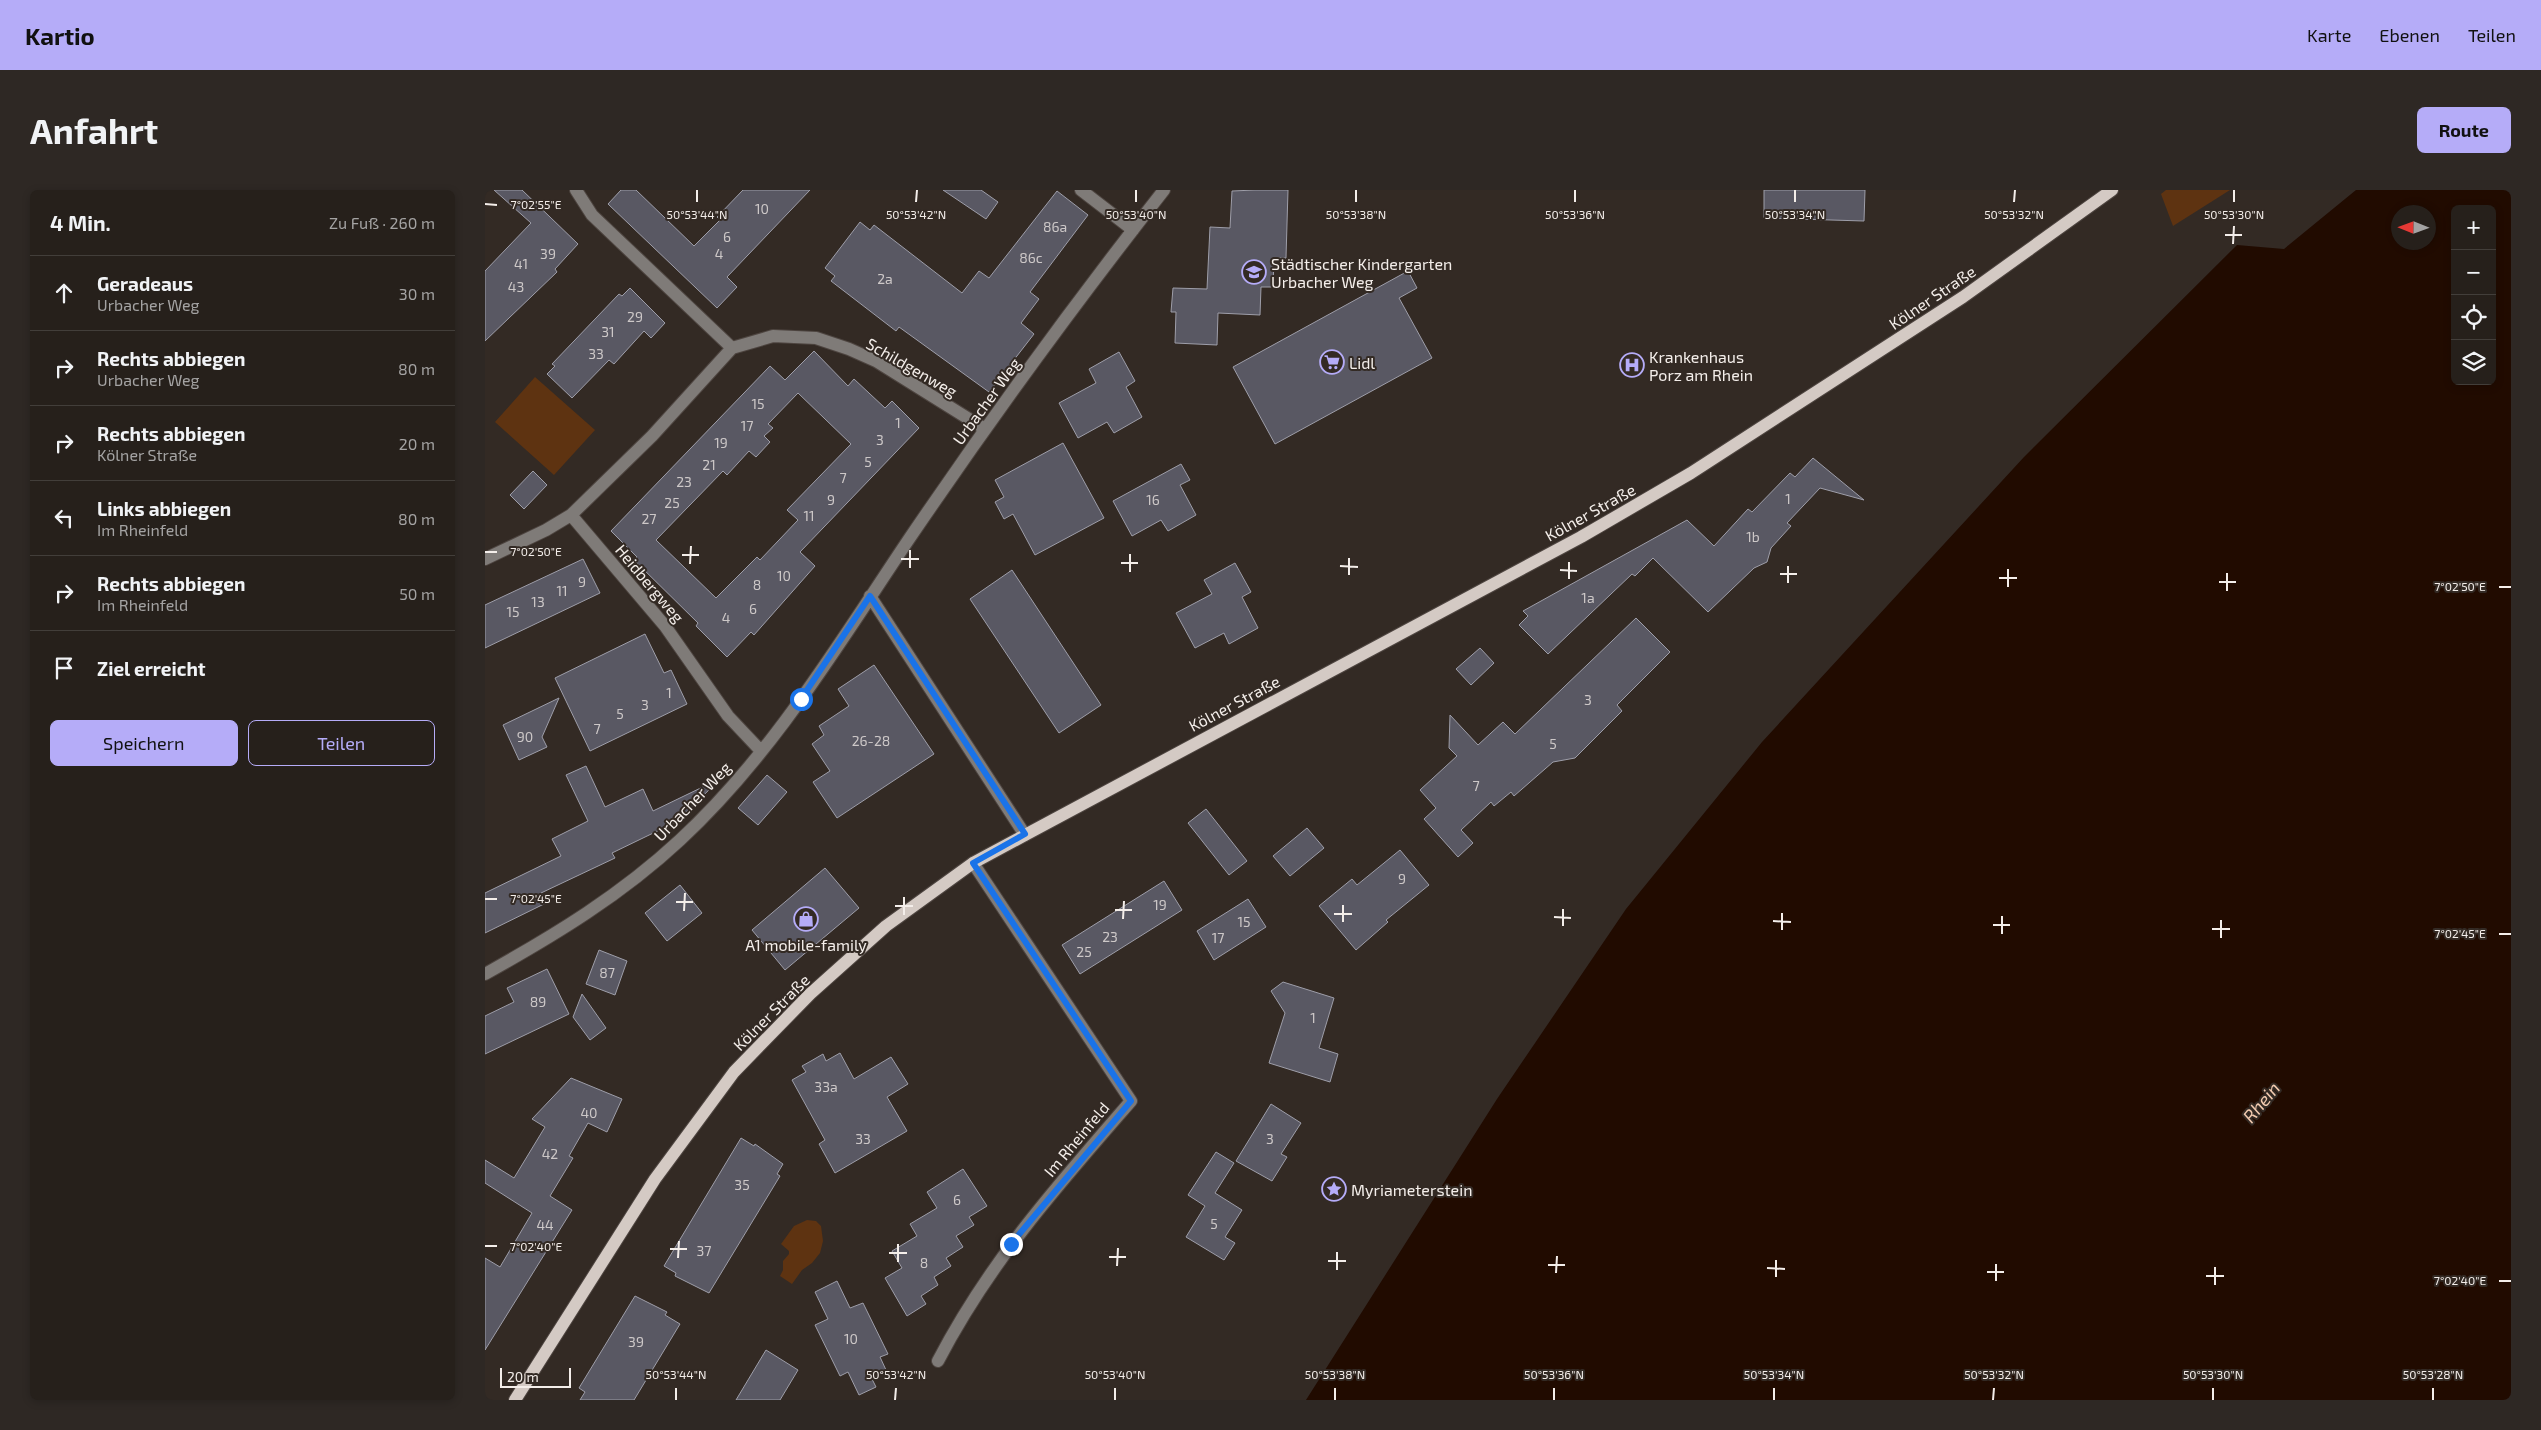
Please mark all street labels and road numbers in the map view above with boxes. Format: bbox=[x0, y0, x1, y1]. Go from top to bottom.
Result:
street label: Kölner Straße bbox=[1885, 261, 1979, 333]
street label: Schildgenweg bbox=[863, 333, 961, 401]
street label: Urbacher Weg bbox=[948, 354, 1024, 448]
street label: Kölner Straße bbox=[1542, 479, 1638, 545]
street label: Heidbergweg bbox=[612, 540, 688, 626]
street label: Kölner Straße bbox=[1185, 671, 1283, 735]
street label: Urbacher Weg bbox=[650, 757, 734, 844]
street label: Kölner Straße bbox=[729, 970, 813, 1054]
street label: Im Rheinfeld bbox=[1039, 1098, 1113, 1180]

